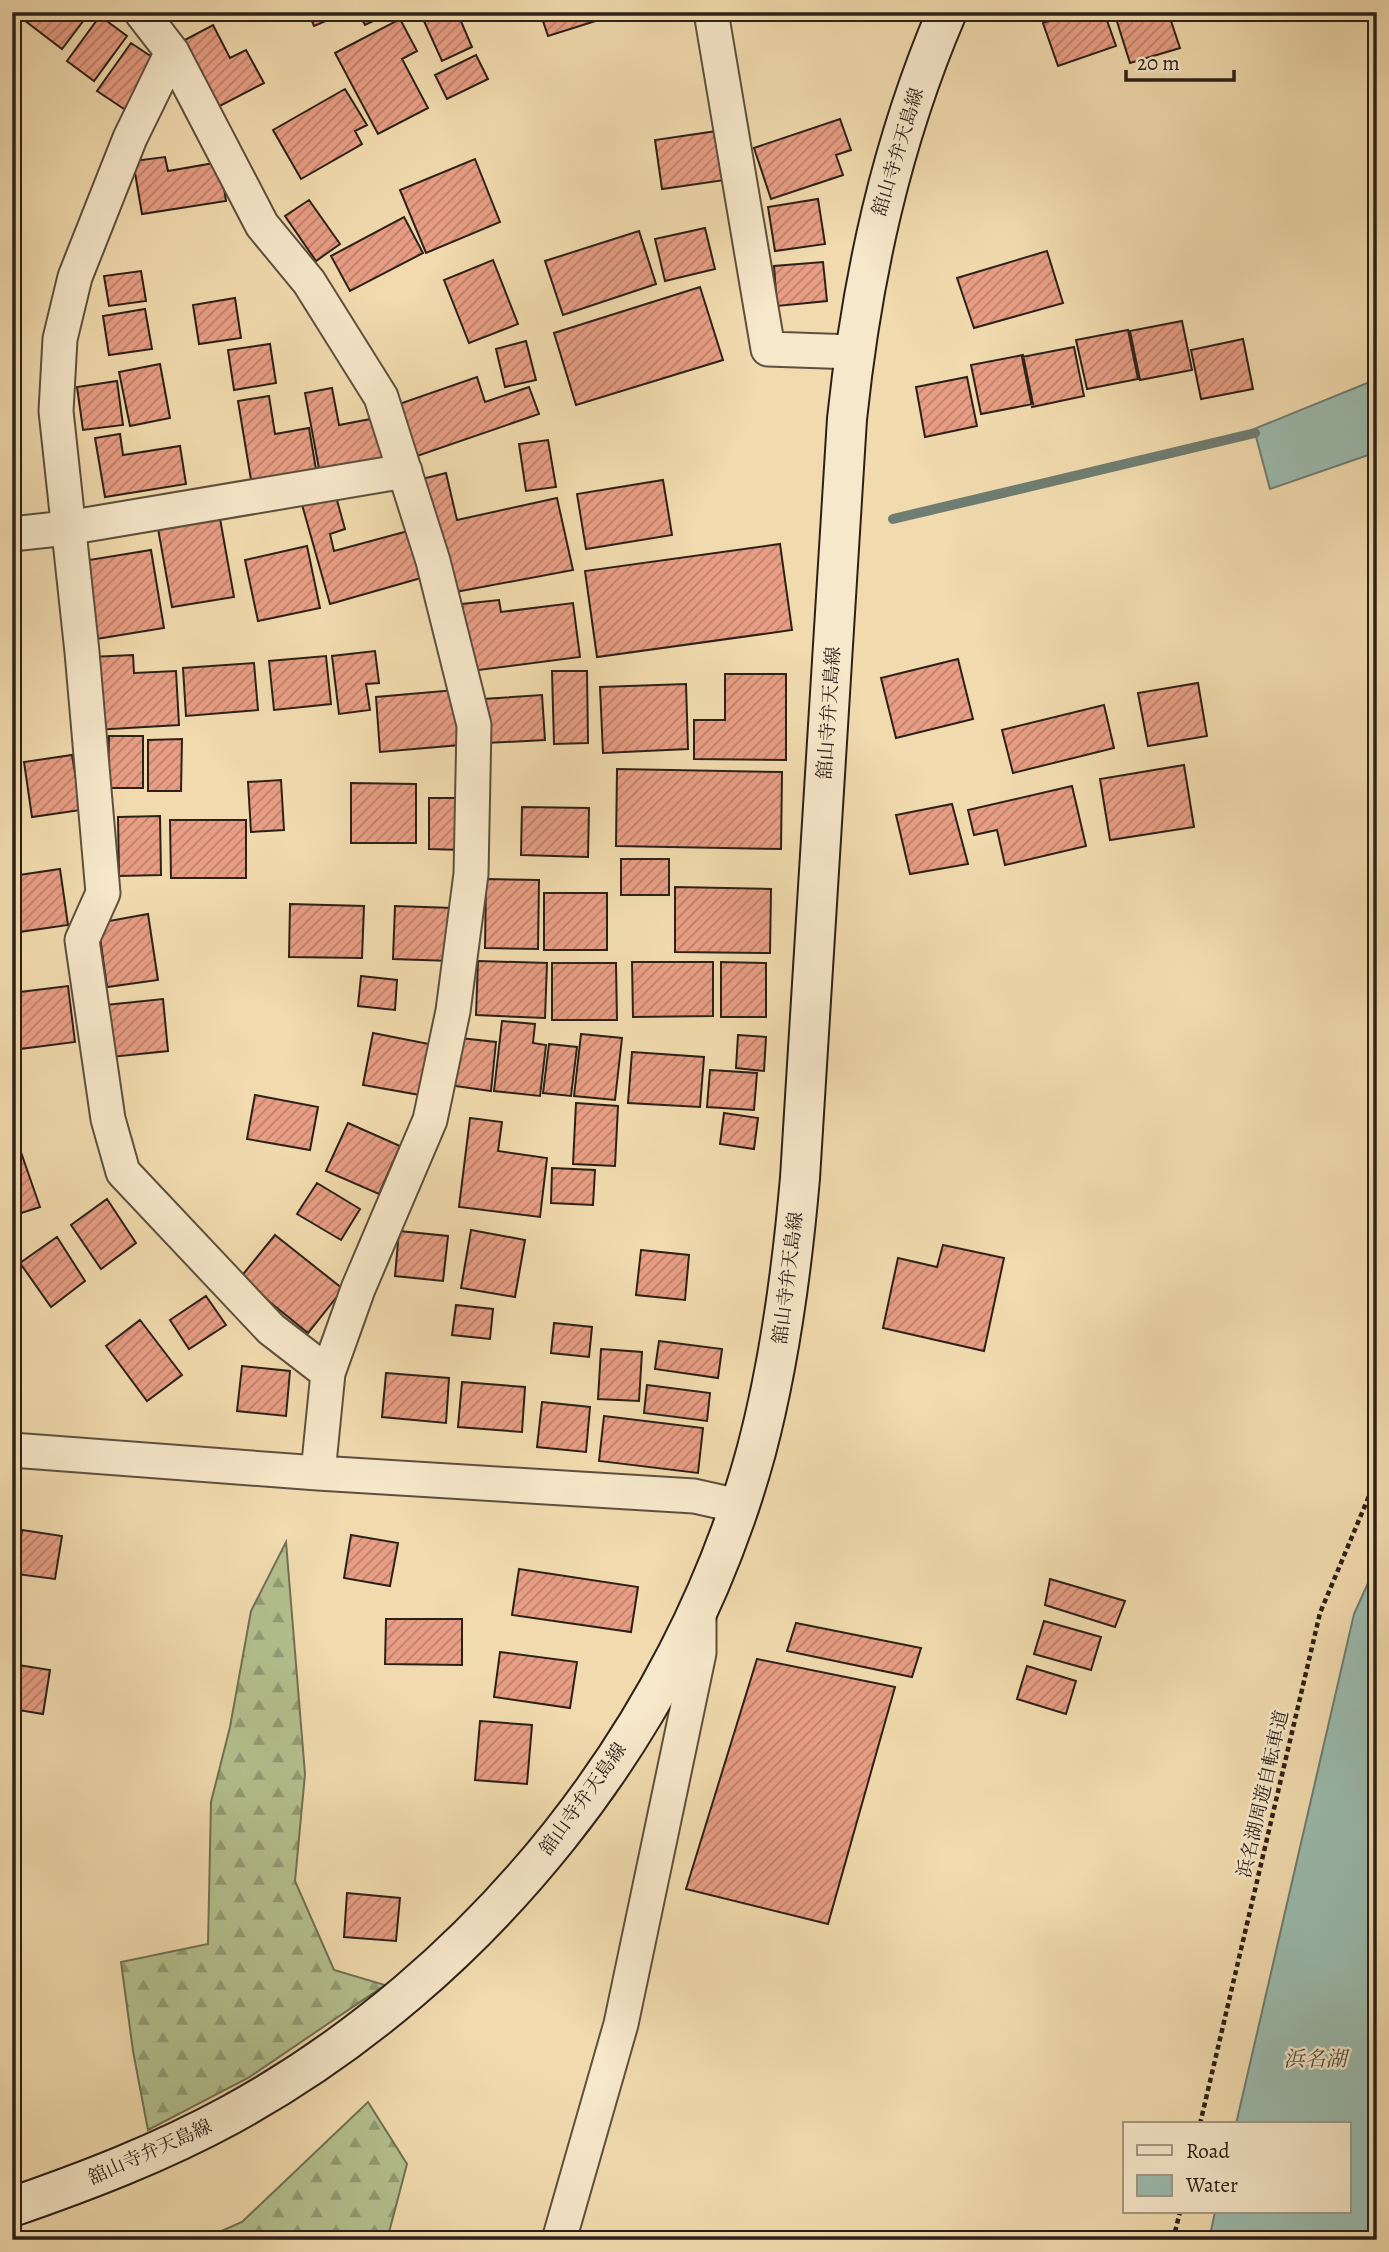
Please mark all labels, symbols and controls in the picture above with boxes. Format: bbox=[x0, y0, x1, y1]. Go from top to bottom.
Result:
scale bar bbox=[1126, 38, 1235, 82]
text: 20 m bbox=[1137, 49, 1180, 77]
street label: 舘山寺弁天島線 bbox=[866, 85, 930, 219]
street label: 舘山寺弁天島線 bbox=[811, 646, 847, 780]
street label: 舘山寺弁天島線 bbox=[767, 1210, 809, 1346]
street label: 浜名湖周遊自転車道 bbox=[1231, 1708, 1295, 1880]
street label: 舘山寺弁天島線 bbox=[533, 1738, 633, 1860]
water label: 浜名湖 bbox=[1284, 2045, 1350, 2073]
street label: 舘山寺弁天島線 bbox=[84, 2113, 216, 2191]
legend bbox=[1123, 2122, 1350, 2214]
text: Road bbox=[1186, 2137, 1230, 2165]
text: Water bbox=[1185, 2171, 1238, 2199]

